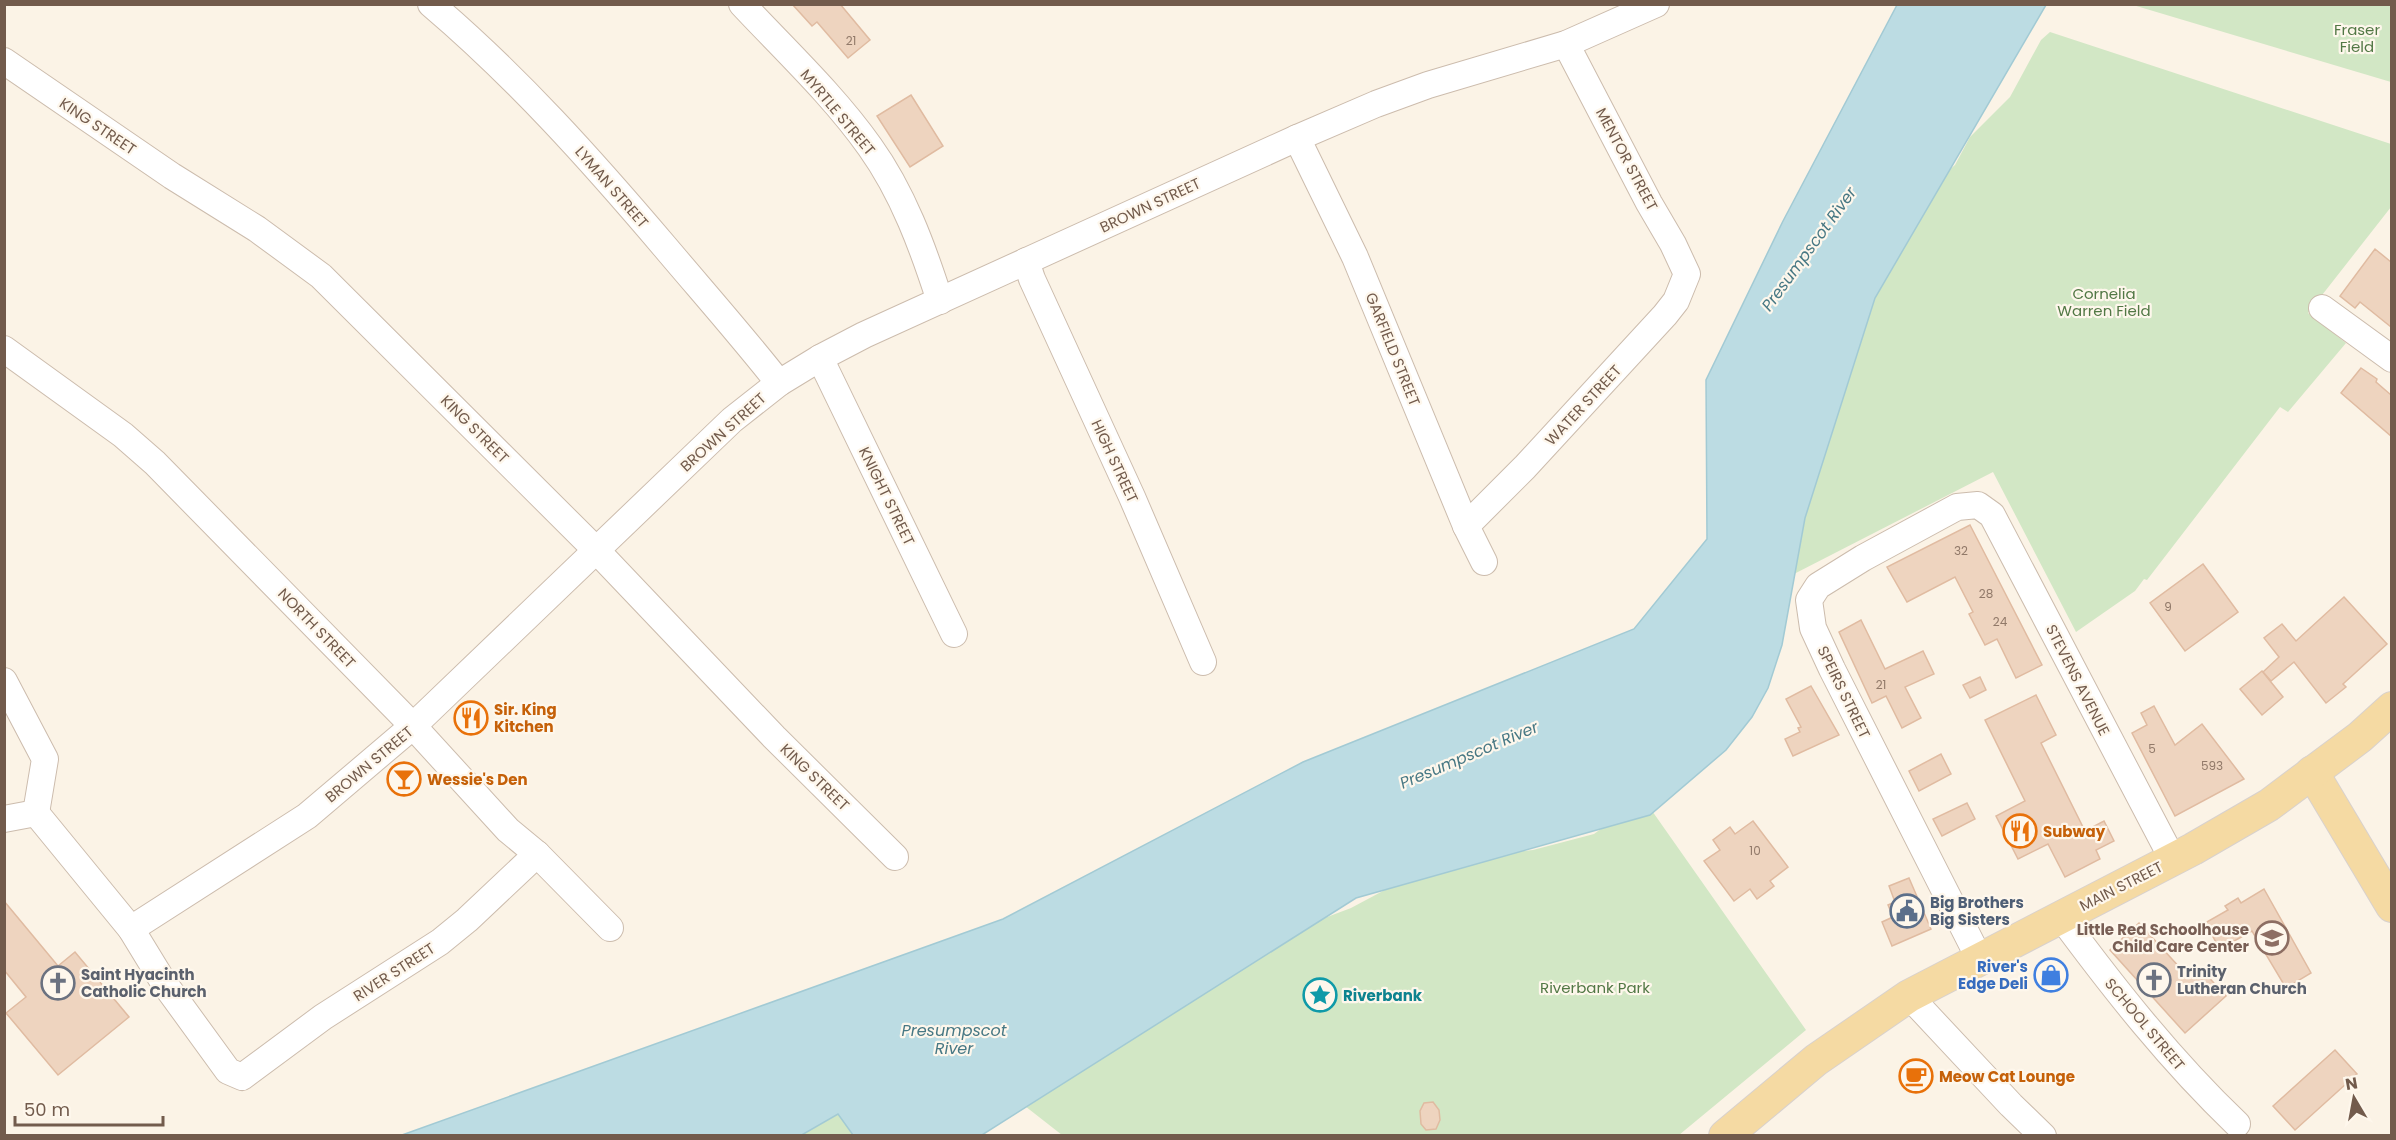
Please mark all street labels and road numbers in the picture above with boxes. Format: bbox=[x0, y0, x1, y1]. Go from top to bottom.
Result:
street label: MYRTLE STREET bbox=[796, 64, 880, 160]
street label: KING STREET bbox=[55, 93, 141, 159]
street label: MENTOR STREET bbox=[1591, 104, 1663, 214]
street label: LYMAN STREET bbox=[570, 141, 654, 233]
street label: BROWN STREET bbox=[1096, 172, 1204, 238]
street label: GARFIELD STREET bbox=[1361, 289, 1425, 409]
street label: WATER STREET bbox=[1540, 360, 1626, 450]
street label: BROWN STREET bbox=[676, 388, 770, 476]
street label: KING STREET bbox=[436, 390, 514, 468]
street label: HIGH STREET bbox=[1087, 416, 1143, 506]
street label: KNIGHT STREET bbox=[854, 443, 920, 549]
street label: NORTH STREET bbox=[273, 583, 361, 673]
street label: STEVENS AVENUE bbox=[2041, 621, 2115, 739]
street label: SPEIRS STREET bbox=[1813, 642, 1875, 742]
street label: BROWN STREET bbox=[321, 721, 417, 807]
street label: KING STREET bbox=[776, 739, 854, 815]
street label: MAIN STREET bbox=[2076, 856, 2166, 916]
street label: RIVER STREET bbox=[349, 938, 439, 1006]
street label: SCHOOL STREET bbox=[2100, 973, 2190, 1075]

